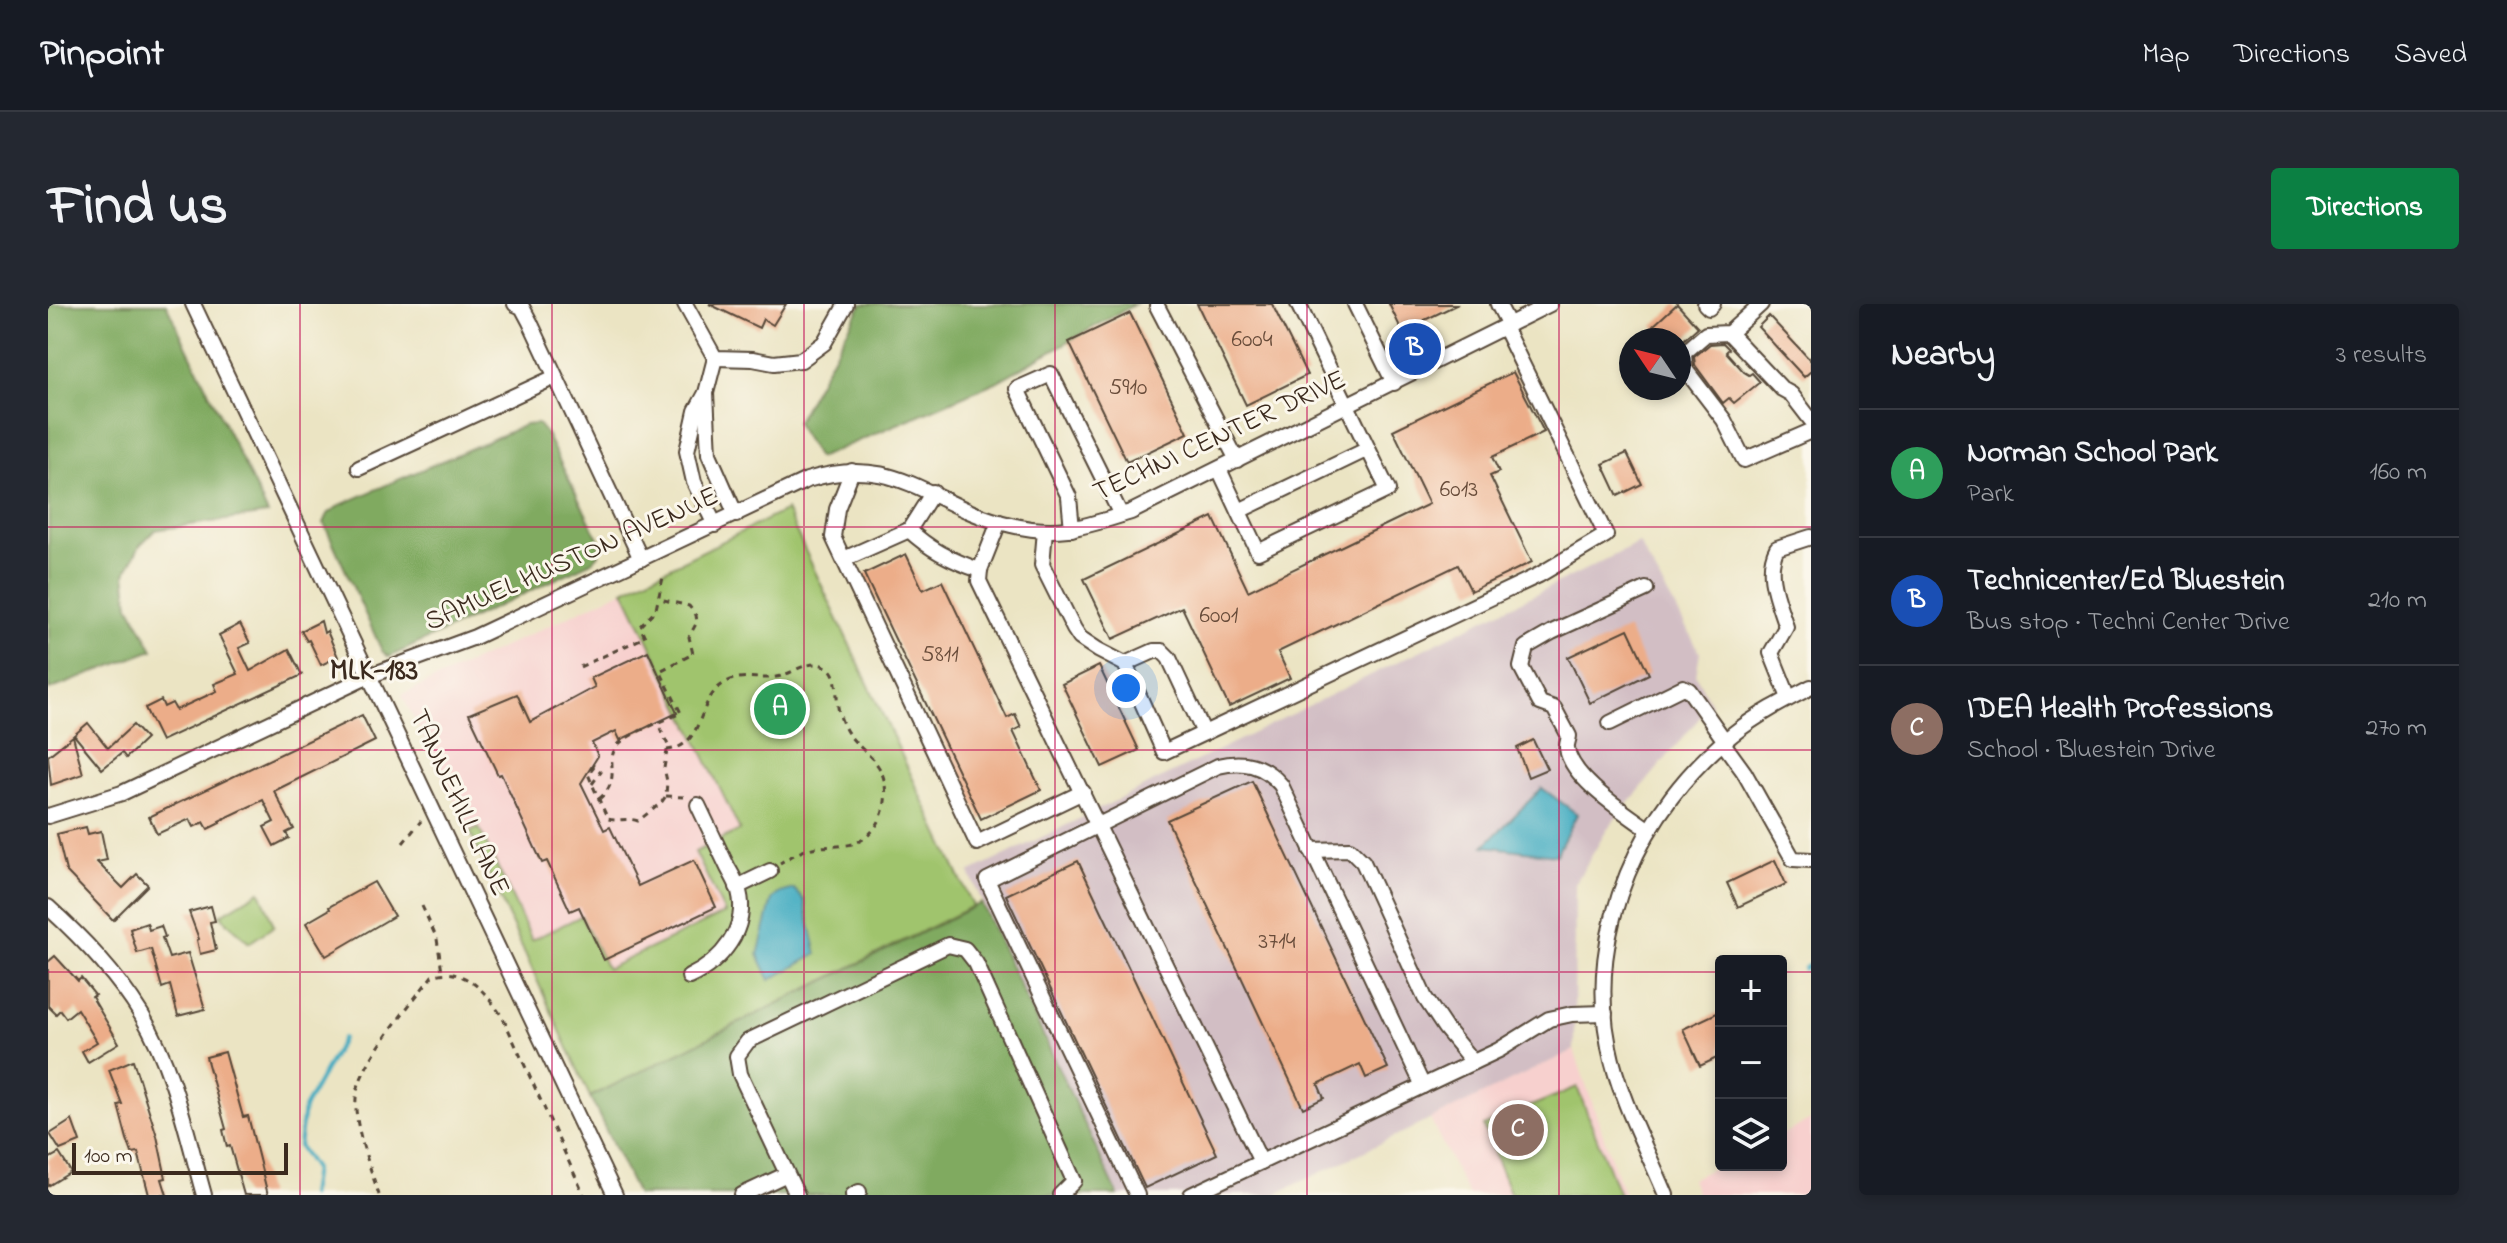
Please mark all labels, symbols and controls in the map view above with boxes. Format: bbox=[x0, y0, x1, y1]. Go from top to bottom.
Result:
text: Pinpoint bbox=[40, 27, 164, 83]
text: Map bbox=[2142, 35, 2190, 76]
text: Directions bbox=[2234, 35, 2350, 76]
text: Saved bbox=[2394, 35, 2467, 76]
text: Find us bbox=[48, 168, 228, 249]
button: Directions bbox=[2271, 168, 2459, 249]
pin: B bbox=[1389, 319, 1441, 379]
house number: 6004 bbox=[1231, 323, 1273, 358]
north arrow bbox=[1619, 328, 1691, 400]
text: Nearby bbox=[1891, 331, 1995, 381]
text: 3 results bbox=[2336, 337, 2427, 375]
street label: TECHNI CENTER DRIVE bbox=[1087, 360, 1353, 514]
house number: 5910 bbox=[1109, 371, 1147, 406]
text: Norman School Park bbox=[1967, 432, 2218, 476]
text: A bbox=[1909, 454, 1925, 492]
text: 160 m bbox=[2369, 454, 2427, 492]
house number: 6013 bbox=[1440, 473, 1478, 508]
text: Park bbox=[1967, 476, 2014, 514]
street label: SAMUEL HUSTON AVENUE bbox=[419, 477, 725, 643]
text: Technicenter/Ed Bluestein bbox=[1967, 560, 2285, 604]
text: B bbox=[1908, 582, 1926, 620]
text: 210 m bbox=[2368, 582, 2427, 620]
house number: 6001 bbox=[1200, 599, 1239, 634]
text: Bus stop · Techni Center Drive bbox=[1967, 604, 2290, 642]
house number: 5811 bbox=[921, 638, 959, 673]
district label: MLK-183 bbox=[330, 650, 418, 694]
your location bbox=[1106, 668, 1146, 708]
pin: A bbox=[754, 679, 806, 739]
text: IDEA Health Professions bbox=[1967, 688, 2274, 732]
street label: TANNEHILL LANE bbox=[397, 703, 519, 903]
text: C bbox=[1910, 710, 1924, 748]
text: 270 m bbox=[2365, 710, 2427, 748]
text: School · Bluestein Drive bbox=[1967, 732, 2215, 770]
house number: 3714 bbox=[1258, 925, 1296, 960]
map controls bbox=[1715, 955, 1787, 1171]
button: + bbox=[1715, 955, 1787, 1027]
button: − bbox=[1715, 1027, 1787, 1099]
button: layers bbox=[1715, 1099, 1787, 1171]
pin: C bbox=[1492, 1100, 1544, 1160]
scale bar bbox=[72, 1139, 288, 1175]
text: 100 m bbox=[84, 1141, 133, 1173]

